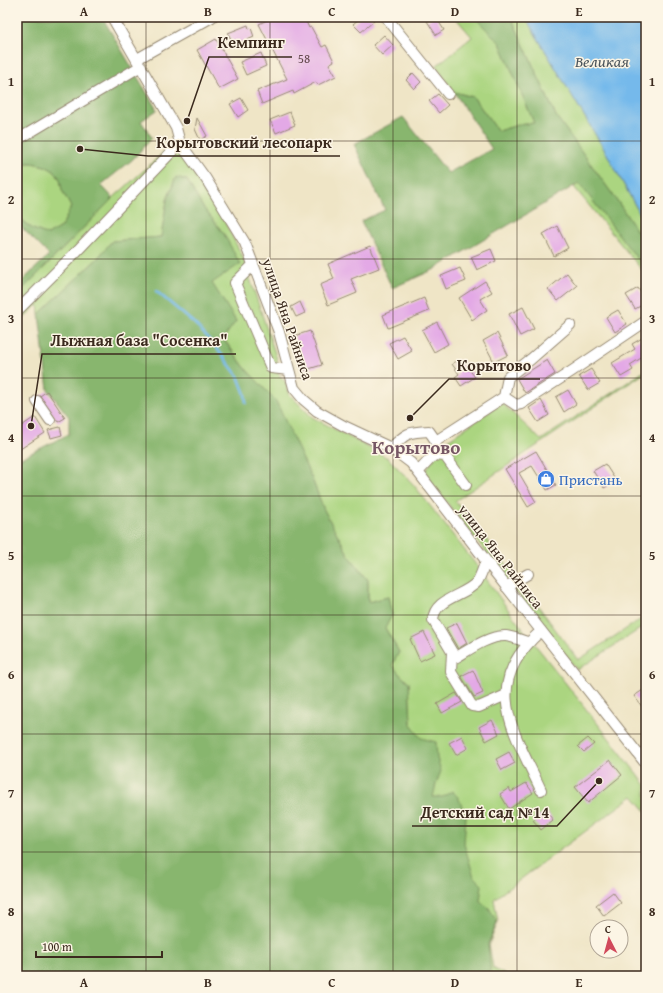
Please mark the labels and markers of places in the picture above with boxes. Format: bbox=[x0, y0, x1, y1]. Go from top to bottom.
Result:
callout: Кемпинг bbox=[209, 29, 292, 57]
callout: Корытовский лесопарк bbox=[148, 128, 340, 156]
callout: Лыжная база "Сосенка" bbox=[42, 326, 236, 354]
callout: Корытово bbox=[449, 351, 540, 379]
shop icon: Пристань bbox=[536, 469, 556, 489]
place label: Пристань bbox=[559, 469, 623, 490]
callout: Детский сад №14 bbox=[412, 798, 557, 826]

